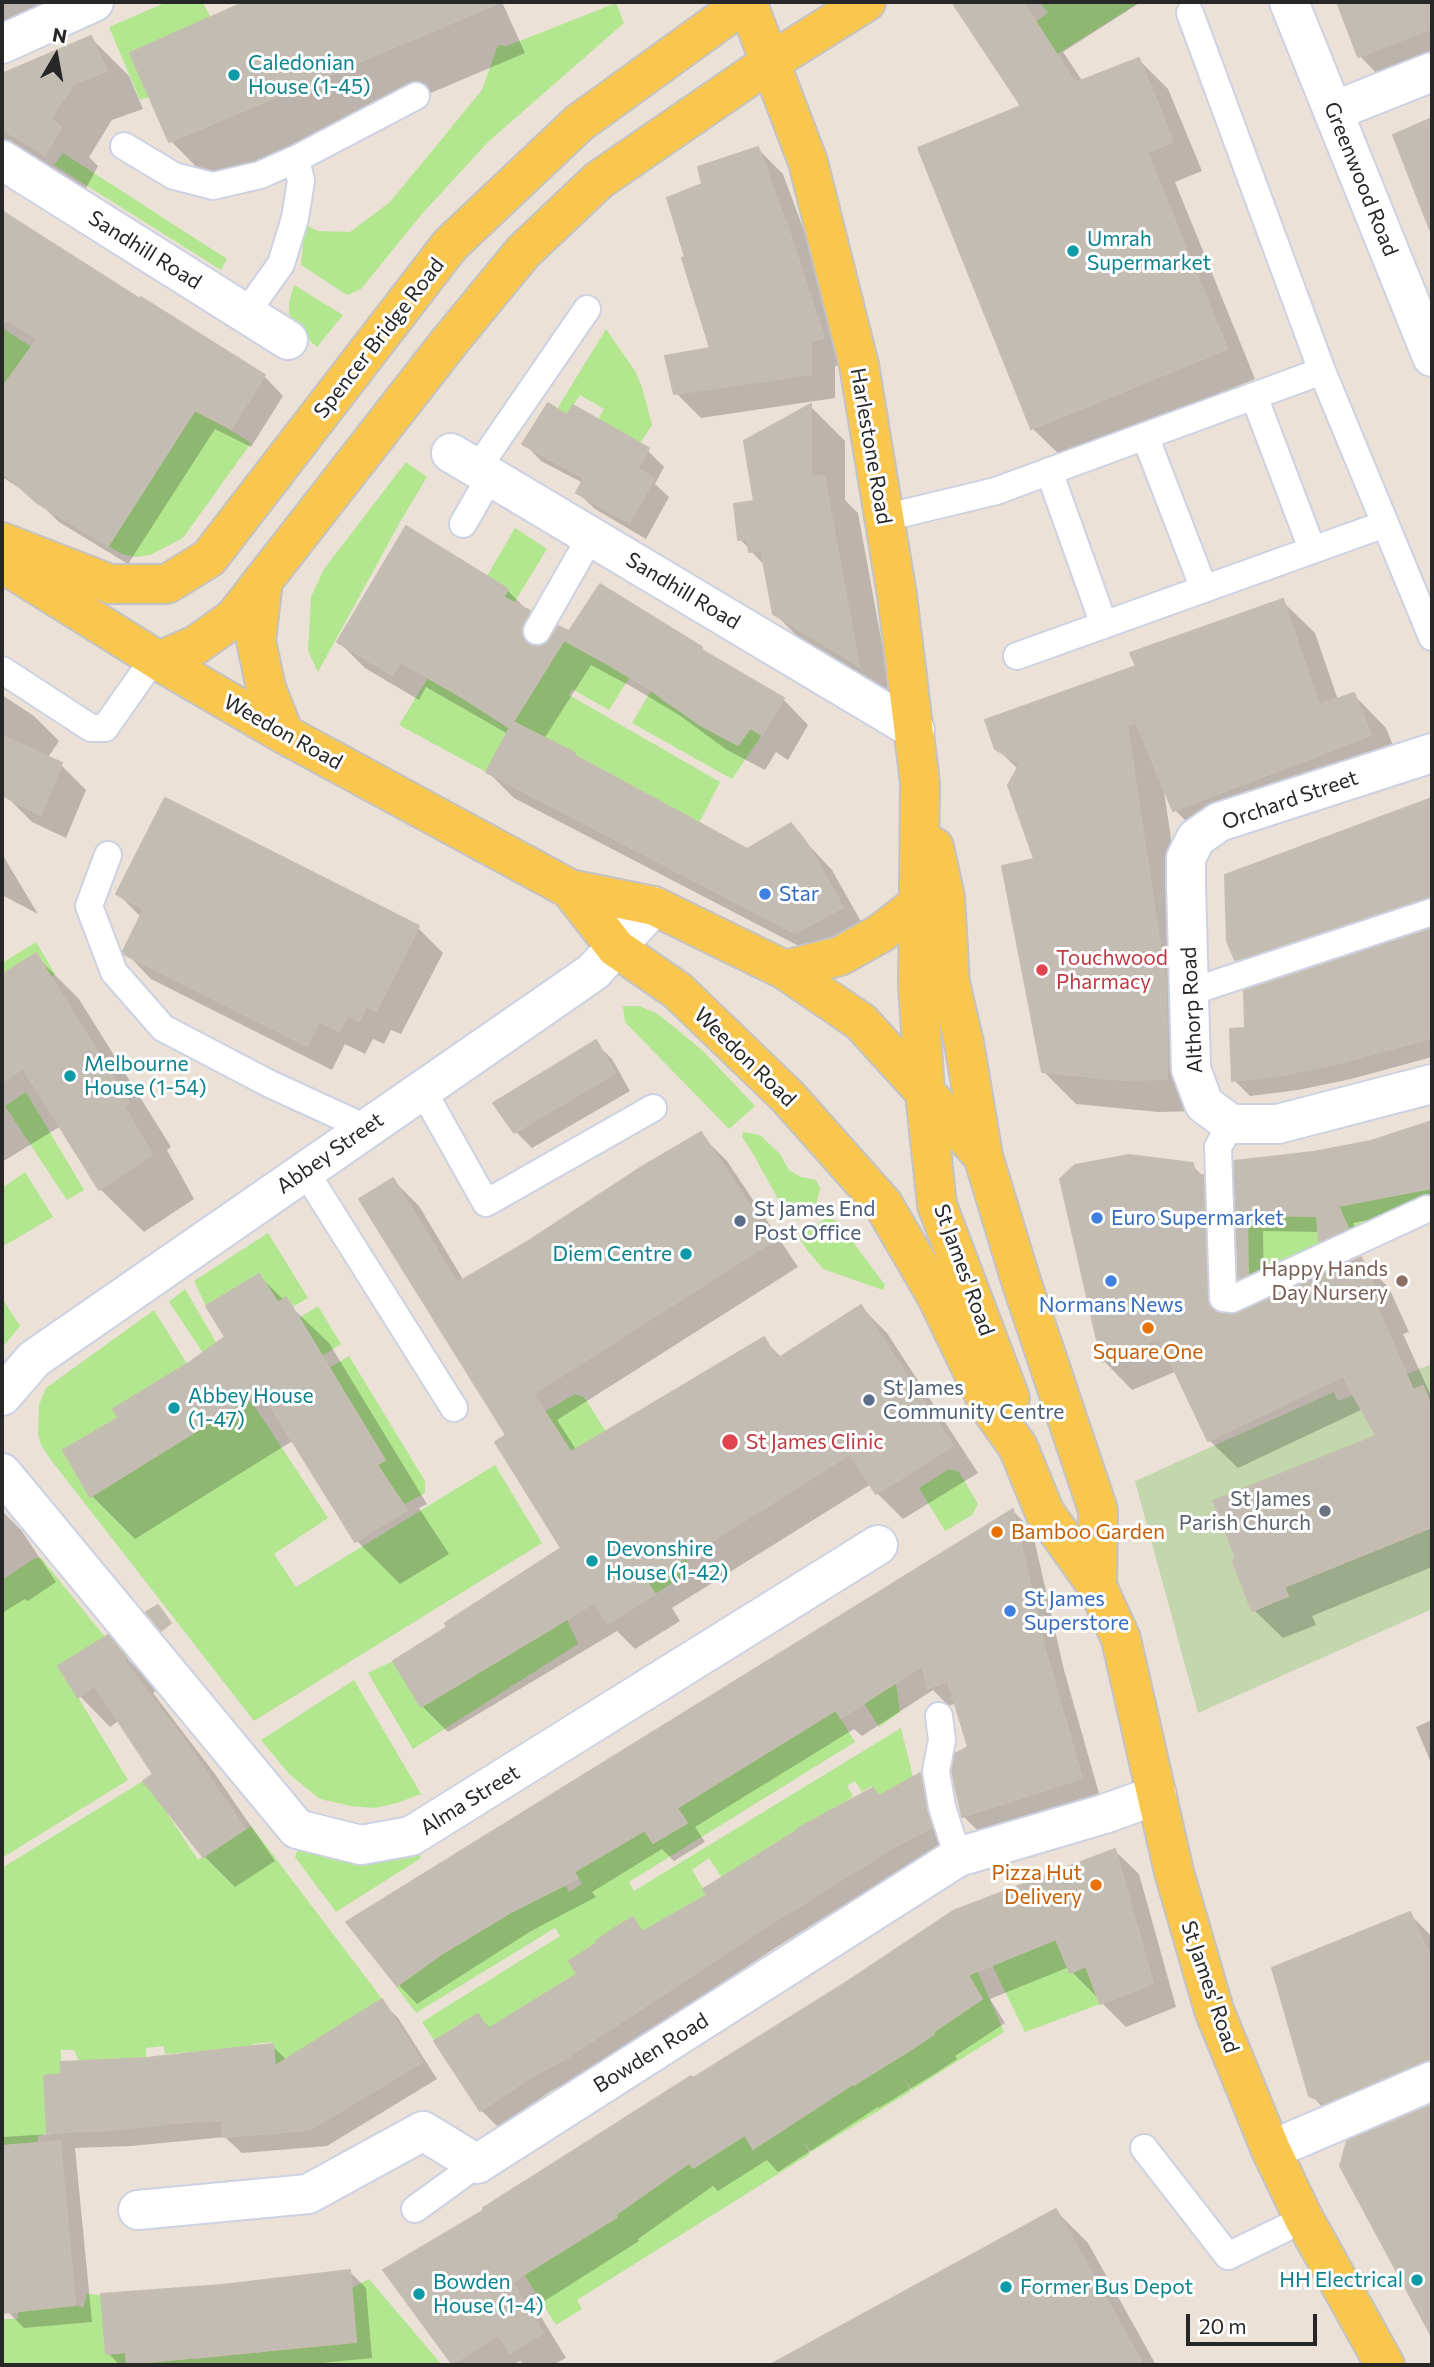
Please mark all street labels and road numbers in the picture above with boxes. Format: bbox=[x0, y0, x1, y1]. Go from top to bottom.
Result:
street label: Greenwood Road bbox=[1319, 98, 1403, 260]
street label: Sandhill Road bbox=[84, 205, 206, 295]
street label: Spencer Bridge Road bbox=[309, 253, 449, 423]
street label: Harlestone Road bbox=[845, 366, 897, 526]
street label: Sandhill Road bbox=[621, 547, 745, 635]
street label: Weedon Road bbox=[219, 689, 347, 775]
street label: Orchard Street bbox=[1219, 765, 1361, 835]
street label: Althorp Road bbox=[1176, 946, 1208, 1074]
street label: Weedon Road bbox=[689, 1002, 801, 1112]
street label: Abbey Street bbox=[272, 1107, 388, 1199]
street label: St James' Road bbox=[929, 1201, 999, 1339]
street label: Alma Street bbox=[416, 1760, 524, 1840]
street label: St James' Road bbox=[1176, 1918, 1244, 2056]
street label: Bowden Road bbox=[589, 2008, 713, 2098]

